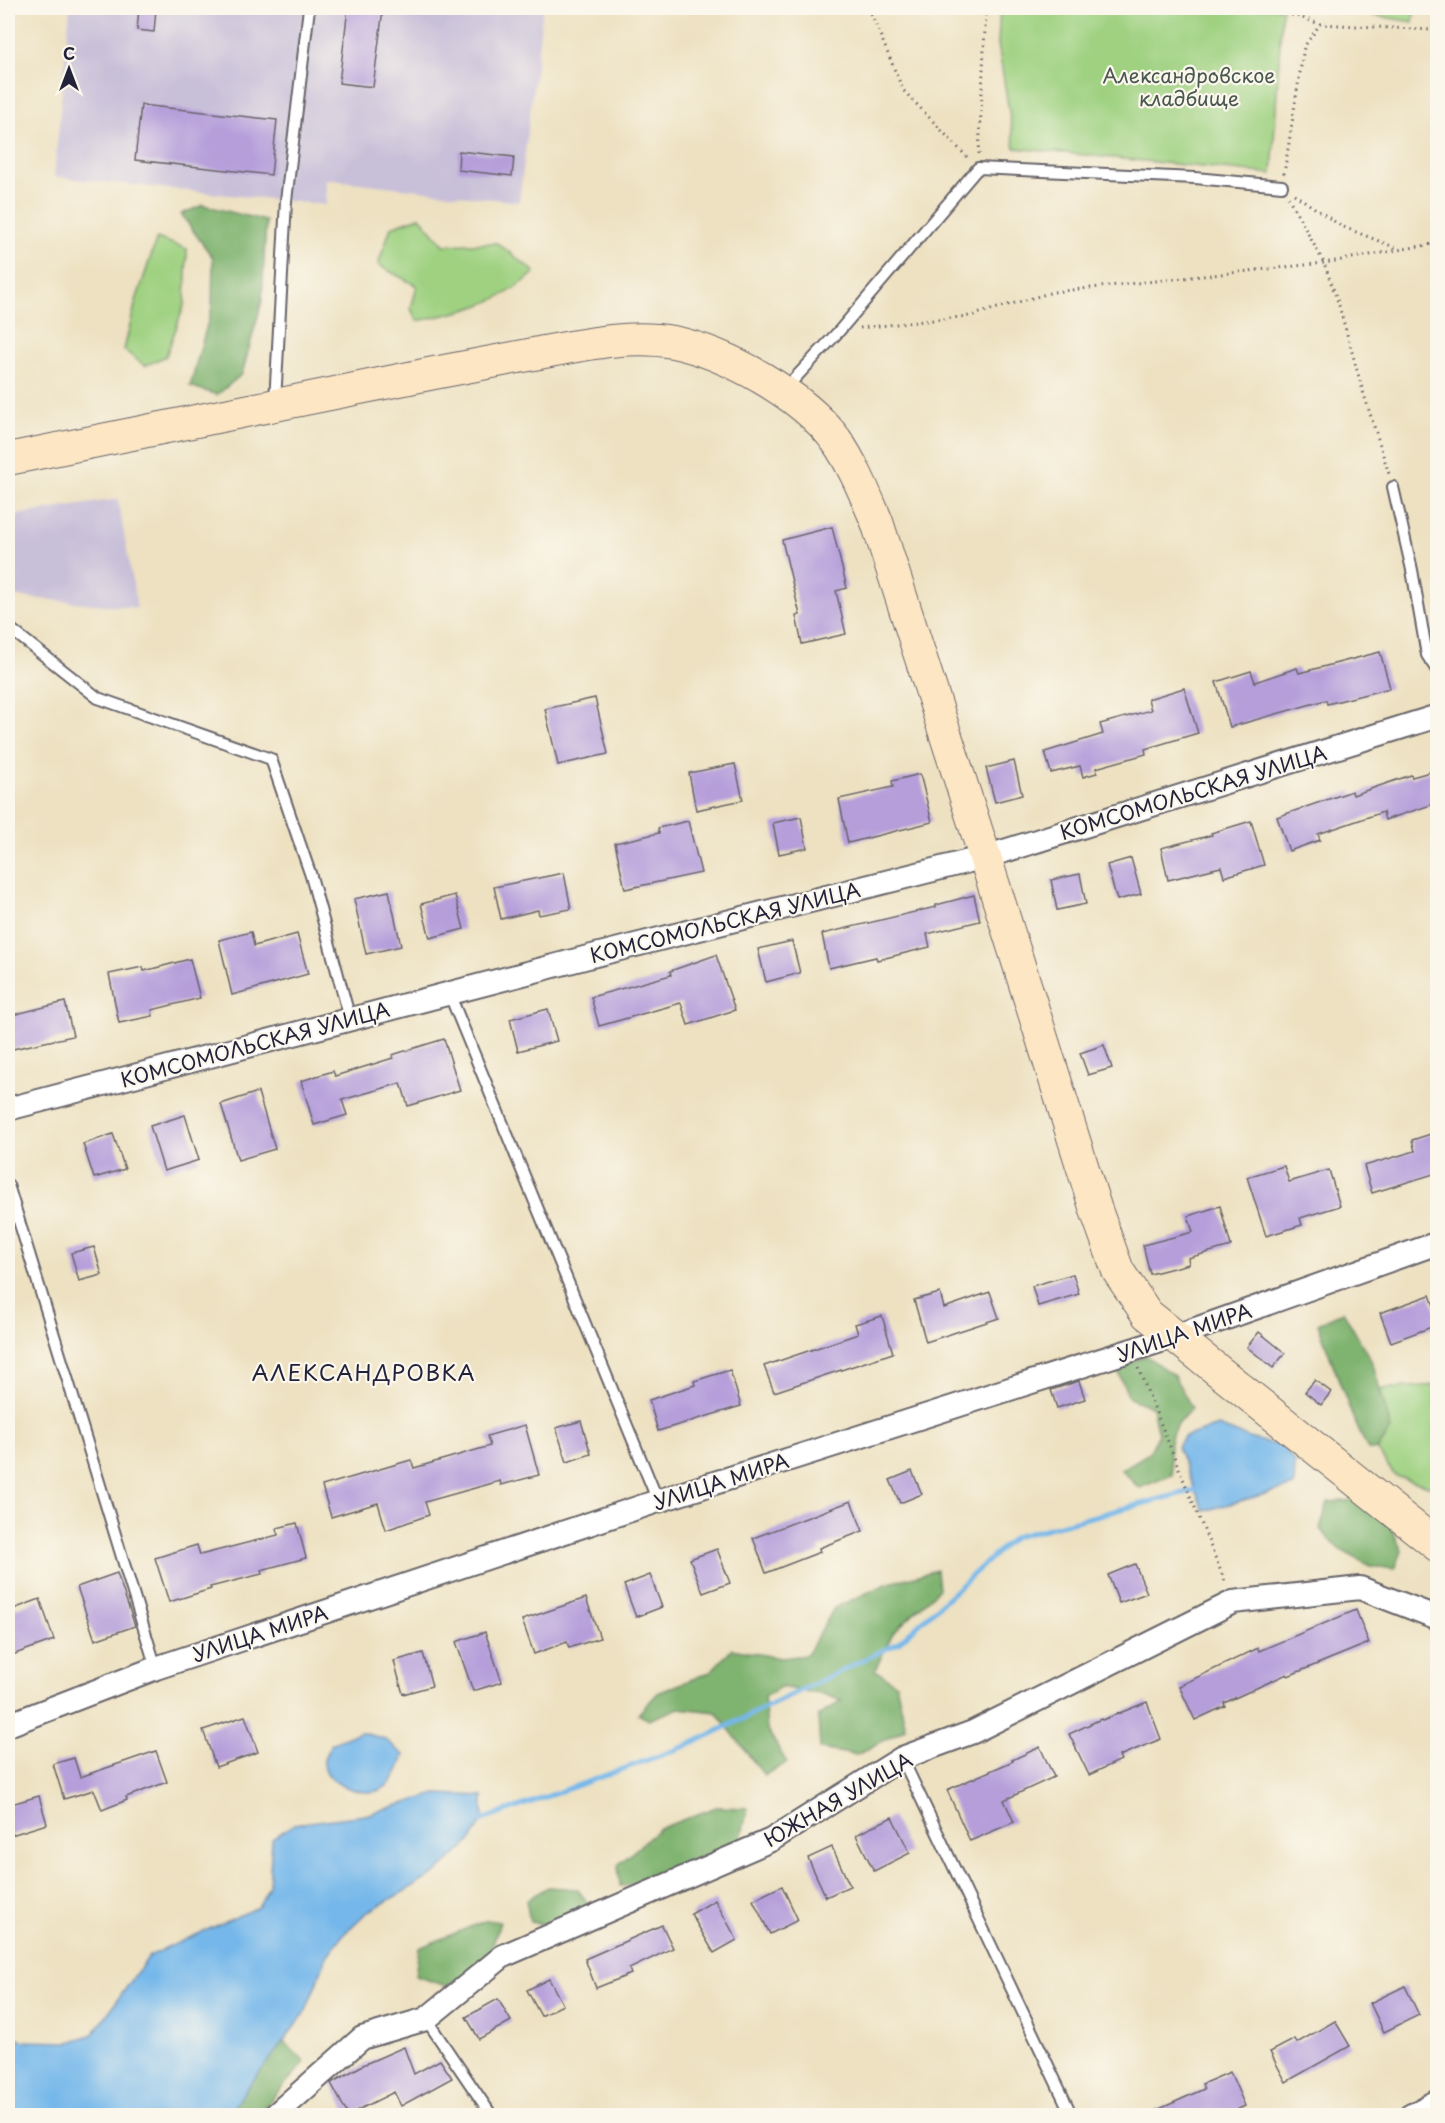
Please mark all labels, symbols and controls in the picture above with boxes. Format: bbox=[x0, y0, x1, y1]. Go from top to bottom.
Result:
north arrow bbox=[39, 39, 99, 99]
text: С bbox=[63, 41, 75, 65]
park label: Александровское кладбище bbox=[1102, 60, 1276, 113]
street label: КОМСОМОЛЬСКАЯ УЛИЦА bbox=[1056, 737, 1330, 847]
street label: КОМСОМОЛЬСКАЯ УЛИЦА bbox=[587, 874, 863, 970]
street label: КОМСОМОЛЬСКАЯ УЛИЦА bbox=[117, 994, 393, 1094]
street label: УЛИЦА МИРА bbox=[1113, 1295, 1255, 1369]
district label: АЛЕКСАНДРОВКА bbox=[252, 1355, 476, 1388]
street label: УЛИЦА МИРА bbox=[649, 1445, 793, 1517]
street label: УЛИЦА МИРА bbox=[188, 1597, 332, 1669]
street label: ЮЖНАЯ УЛИЦА bbox=[758, 1744, 918, 1854]

